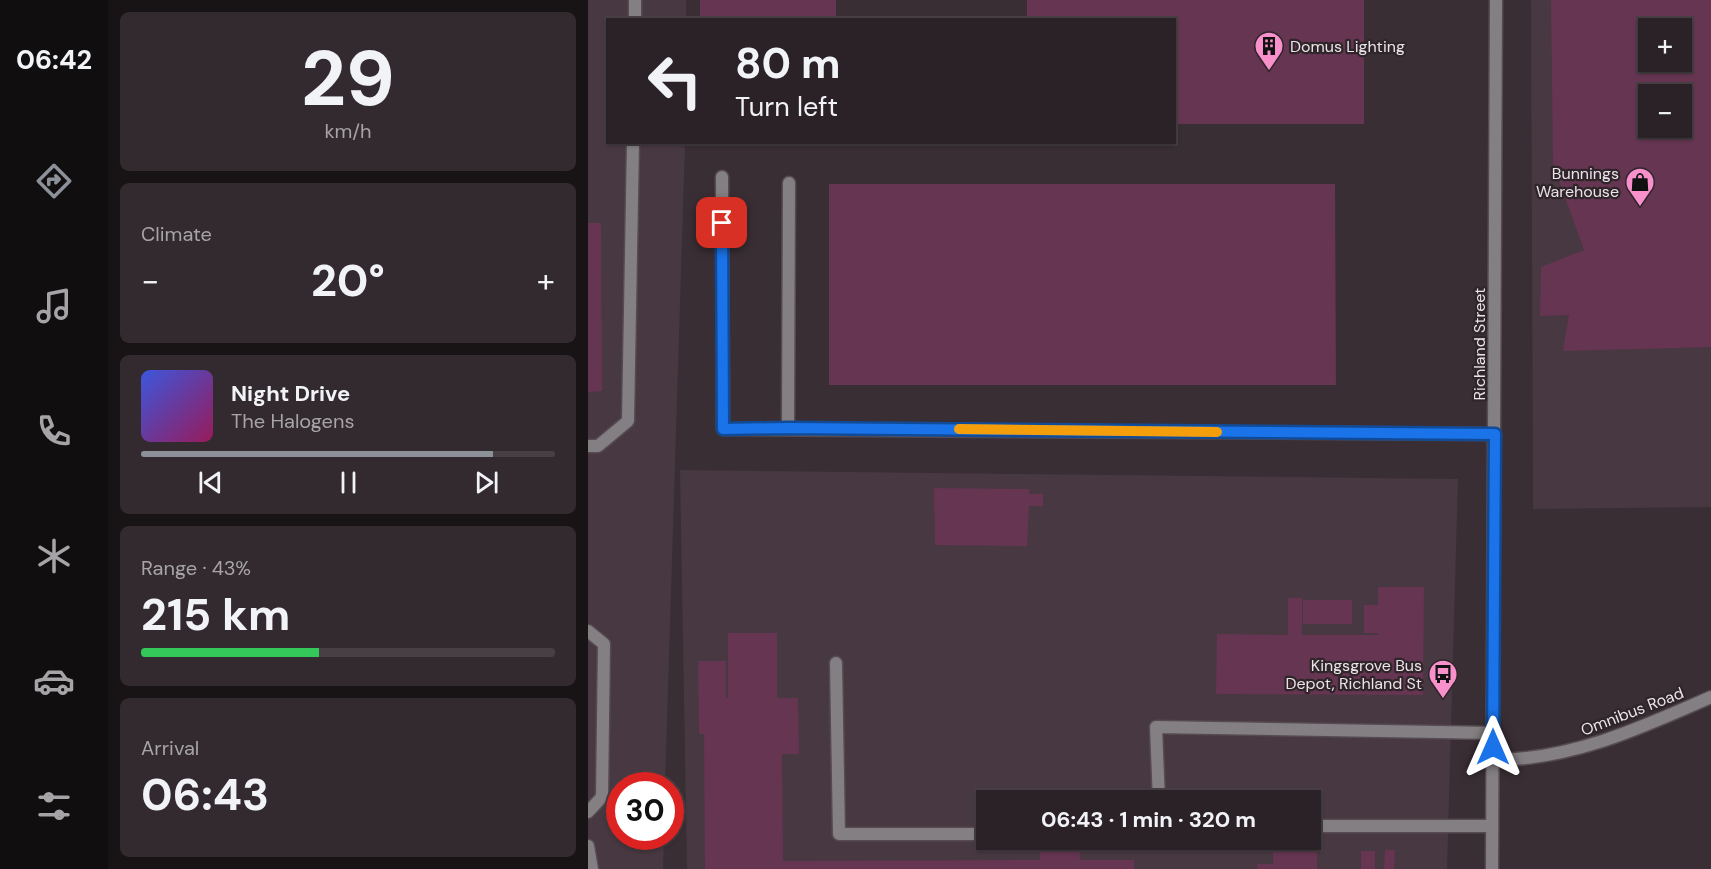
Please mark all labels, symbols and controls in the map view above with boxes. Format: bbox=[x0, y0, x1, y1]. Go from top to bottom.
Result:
map controls bbox=[1638, 18, 1692, 138]
button: + bbox=[1638, 18, 1692, 72]
text: 29 bbox=[301, 28, 395, 129]
building icon: Domus Lighting bbox=[1253, 30, 1285, 72]
text: 80 m bbox=[735, 36, 841, 91]
place label: Domus Lighting bbox=[1290, 36, 1405, 57]
text: 06:42 bbox=[16, 42, 92, 77]
icon: left bbox=[636, 42, 714, 120]
button: − bbox=[1638, 84, 1692, 138]
text: Turn left bbox=[735, 89, 838, 124]
text: km/h bbox=[324, 118, 372, 144]
icon: directions bbox=[33, 160, 75, 202]
place label: Bunnings Warehouse bbox=[1536, 163, 1619, 202]
shop icon: Bunnings Warehouse bbox=[1624, 166, 1656, 208]
pin bbox=[696, 197, 747, 248]
icon: arrive bbox=[705, 206, 738, 239]
text: Climate bbox=[141, 221, 212, 247]
text: 20° bbox=[311, 251, 385, 310]
text: − bbox=[141, 259, 159, 302]
text: + bbox=[537, 259, 555, 302]
icon: music bbox=[33, 285, 75, 327]
street label: Richland Street bbox=[1469, 288, 1490, 400]
text: Night Drive bbox=[231, 379, 350, 408]
text: The Halogens bbox=[231, 408, 354, 434]
icon: phone bbox=[33, 410, 75, 452]
icon: previous bbox=[194, 466, 227, 499]
icon: pause bbox=[332, 466, 365, 499]
icon: next bbox=[470, 466, 503, 499]
icon: climate bbox=[33, 535, 75, 577]
text: Range · 43% bbox=[141, 555, 251, 581]
text: 215 km bbox=[141, 585, 290, 644]
place label: Kingsgrove Bus Depot, Richland St bbox=[1285, 655, 1422, 694]
bus stop icon: Kingsgrove Bus Depot, Richland St bbox=[1427, 658, 1459, 700]
icon: car bbox=[33, 660, 75, 702]
street label: Omnibus Road bbox=[1578, 682, 1687, 741]
position arrow bbox=[1461, 715, 1525, 779]
text: Arrival bbox=[141, 735, 199, 761]
text: 06:43 bbox=[141, 765, 269, 824]
speed limit sign: 30 bbox=[606, 772, 684, 850]
icon: filters bbox=[33, 785, 75, 827]
text: 06:43 · 1 min · 320 m bbox=[1041, 805, 1256, 834]

